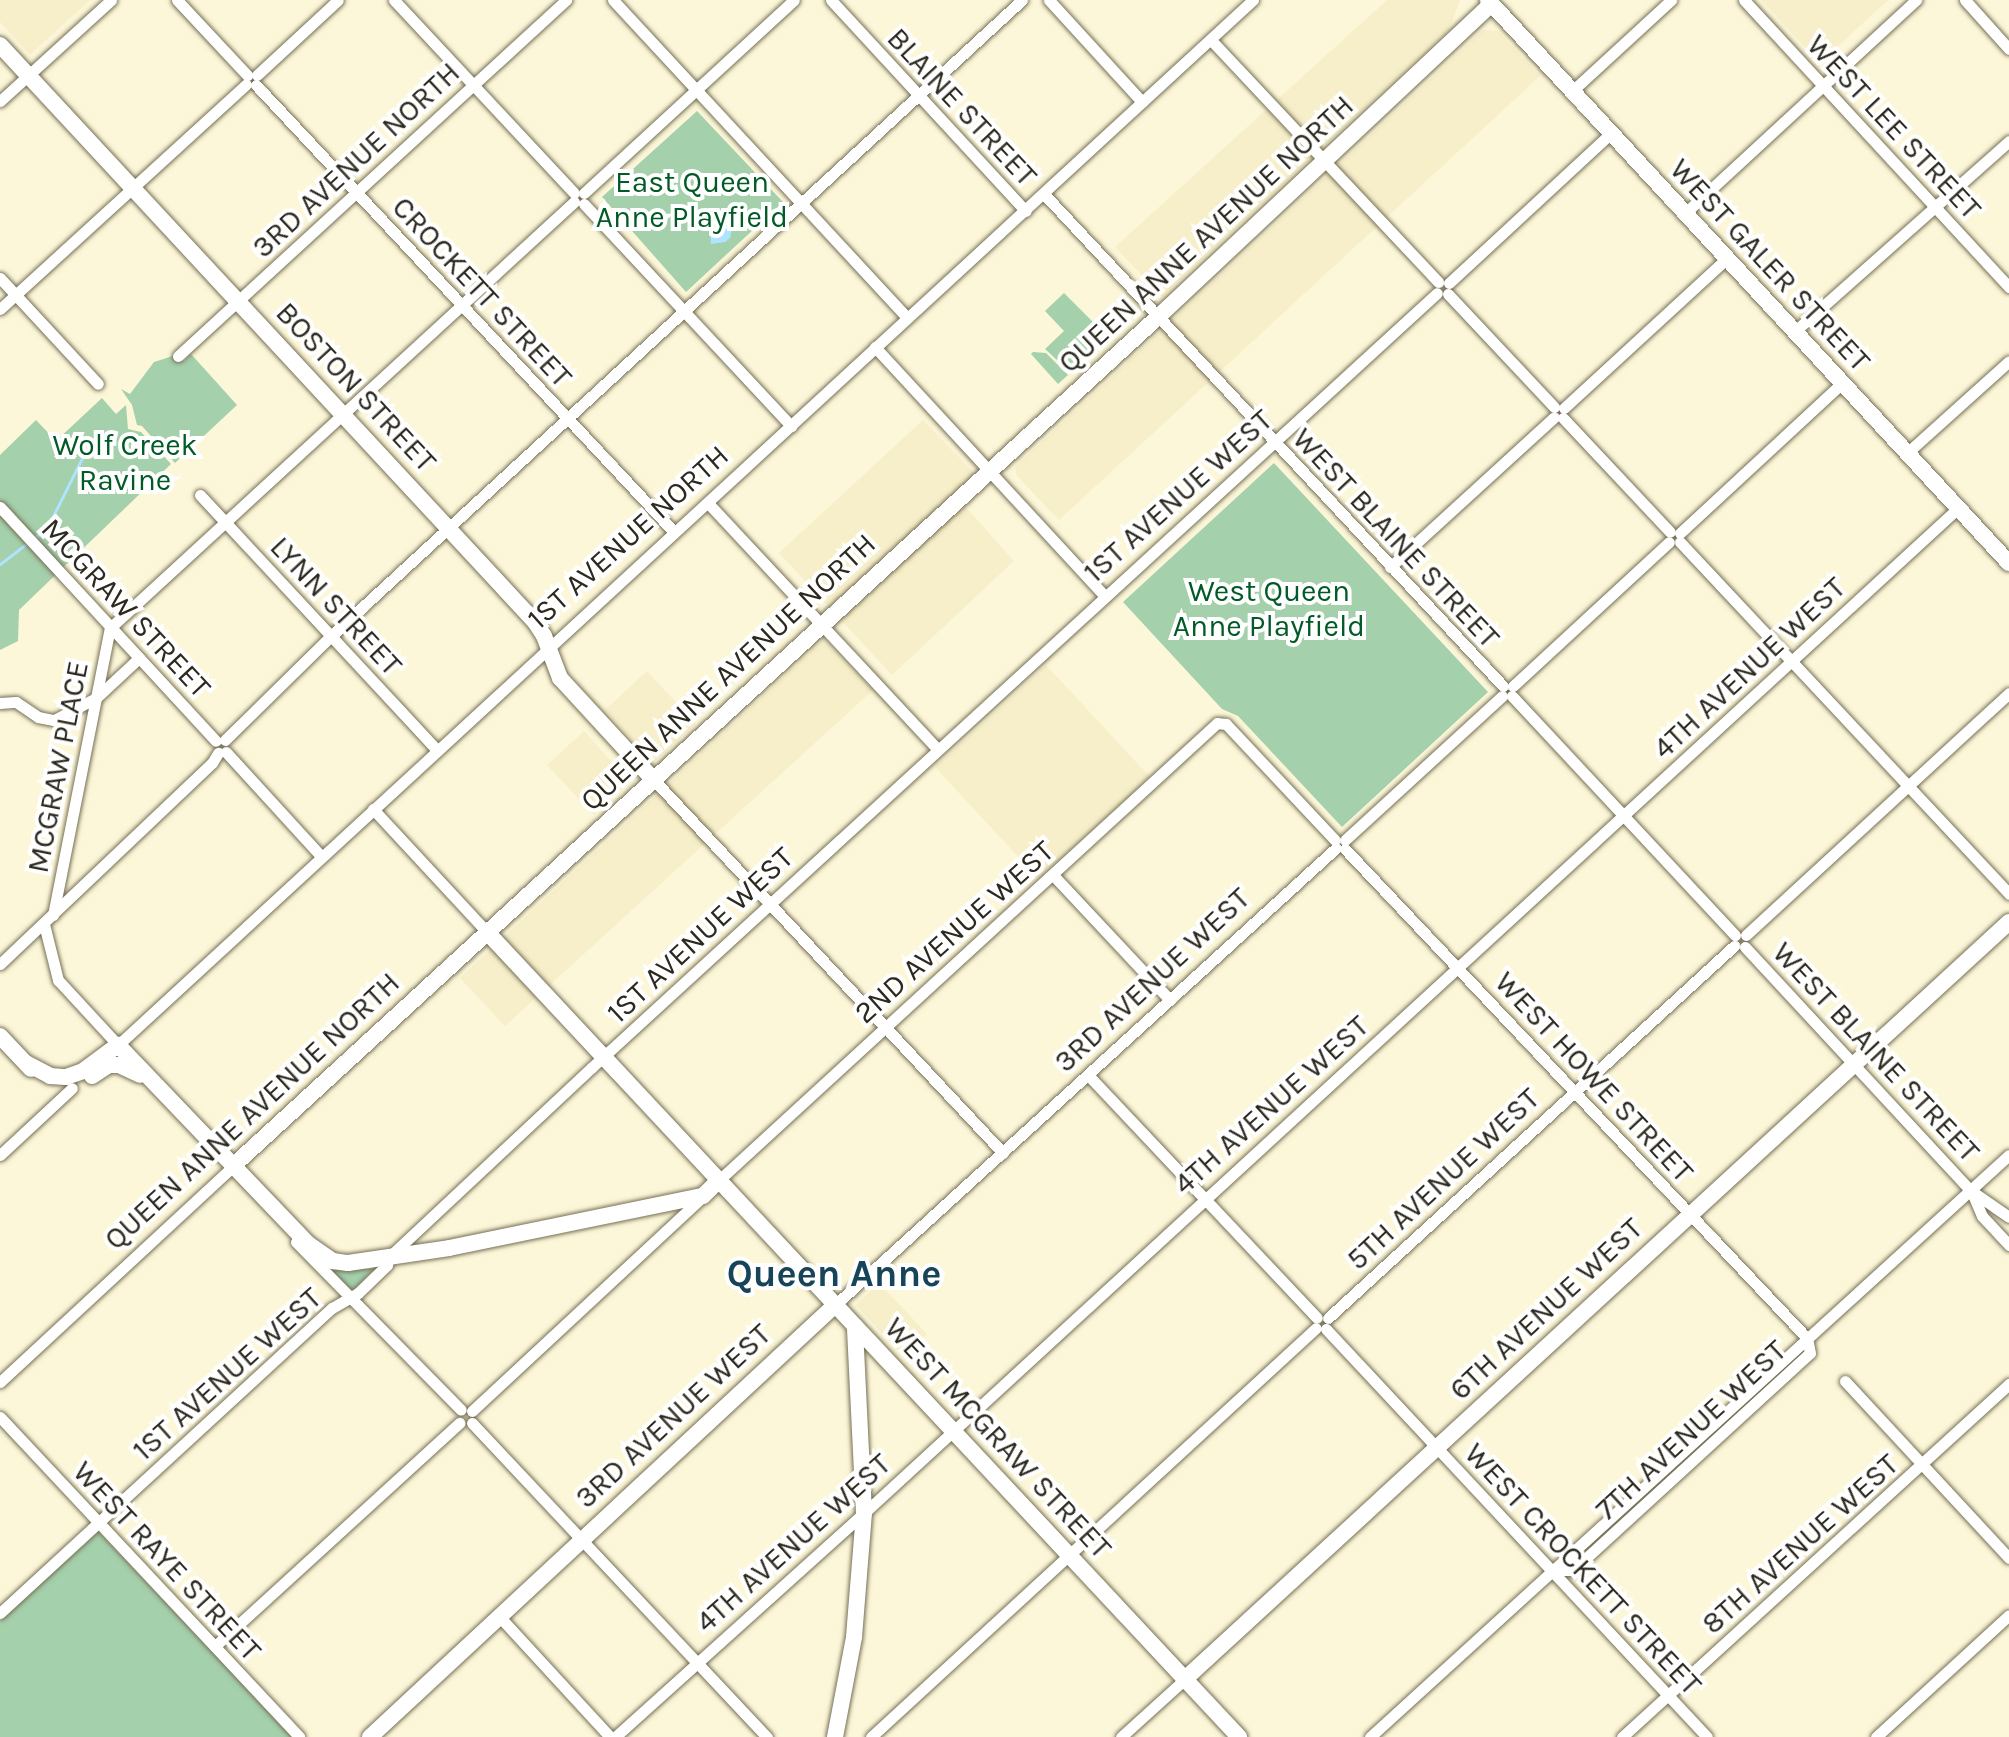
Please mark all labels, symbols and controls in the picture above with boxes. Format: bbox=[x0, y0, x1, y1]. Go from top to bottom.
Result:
street label: BLAINE STREET bbox=[880, 20, 1044, 194]
street label: WEST LEE STREET bbox=[1799, 27, 1989, 227]
street label: 3RD AVENUE NORTH bbox=[245, 55, 467, 265]
street label: QUEEN ANNE AVENUE NORTH bbox=[1051, 88, 1361, 380]
street label: WEST GALER STREET bbox=[1662, 151, 1878, 379]
park label: East Queen Anne Playfield bbox=[596, 164, 788, 234]
street label: CROCKETT STREET bbox=[385, 189, 579, 395]
street label: BOSTON STREET bbox=[268, 295, 444, 479]
street label: 1ST AVENUE WEST bbox=[1076, 402, 1280, 590]
street label: WEST BLAINE STREET bbox=[1285, 421, 1507, 655]
park label: Wolf Creek Ravine bbox=[52, 427, 198, 498]
street label: 1ST AVENUE NORTH bbox=[520, 437, 736, 637]
street label: MCGRAW STREET bbox=[34, 511, 218, 705]
street label: QUEEN ANNE AVENUE NORTH bbox=[573, 526, 883, 818]
street label: LYNN STREET bbox=[263, 529, 409, 683]
street label: 4TH AVENUE WEST bbox=[1645, 570, 1853, 766]
park label: West Queen Anne Playfield bbox=[1173, 573, 1365, 644]
street label: MCGRAW PLACE bbox=[20, 658, 96, 876]
street label: 2ND AVENUE WEST bbox=[847, 833, 1061, 1031]
street label: 1ST AVENUE WEST bbox=[600, 840, 800, 1030]
street label: 3RD AVENUE WEST bbox=[1047, 880, 1257, 1080]
street label: WEST BLAINE STREET bbox=[1765, 935, 1987, 1169]
street label: WEST HOWE STREET bbox=[1487, 964, 1701, 1190]
street label: QUEEN ANNE AVENUE NORTH bbox=[97, 965, 407, 1257]
street label: 4TH AVENUE WEST bbox=[1166, 1008, 1376, 1202]
street label: 5TH AVENUE WEST bbox=[1339, 1081, 1547, 1277]
street label: 6TH AVENUE WEST bbox=[1442, 1210, 1650, 1408]
district label: Queen Anne bbox=[727, 1251, 941, 1297]
street label: 1ST AVENUE WEST bbox=[125, 1280, 329, 1468]
street label: WEST MCGRAW STREET bbox=[877, 1310, 1119, 1566]
street label: 3RD AVENUE WEST bbox=[568, 1316, 778, 1516]
street label: 7TH AVENUE WEST bbox=[1588, 1332, 1794, 1528]
street label: WEST CROCKETT STREET bbox=[1457, 1436, 1709, 1702]
street label: 4TH AVENUE WEST bbox=[688, 1446, 898, 1640]
street label: 8TH AVENUE WEST bbox=[1694, 1446, 1906, 1642]
street label: WEST RAYE STREET bbox=[65, 1454, 269, 1668]

